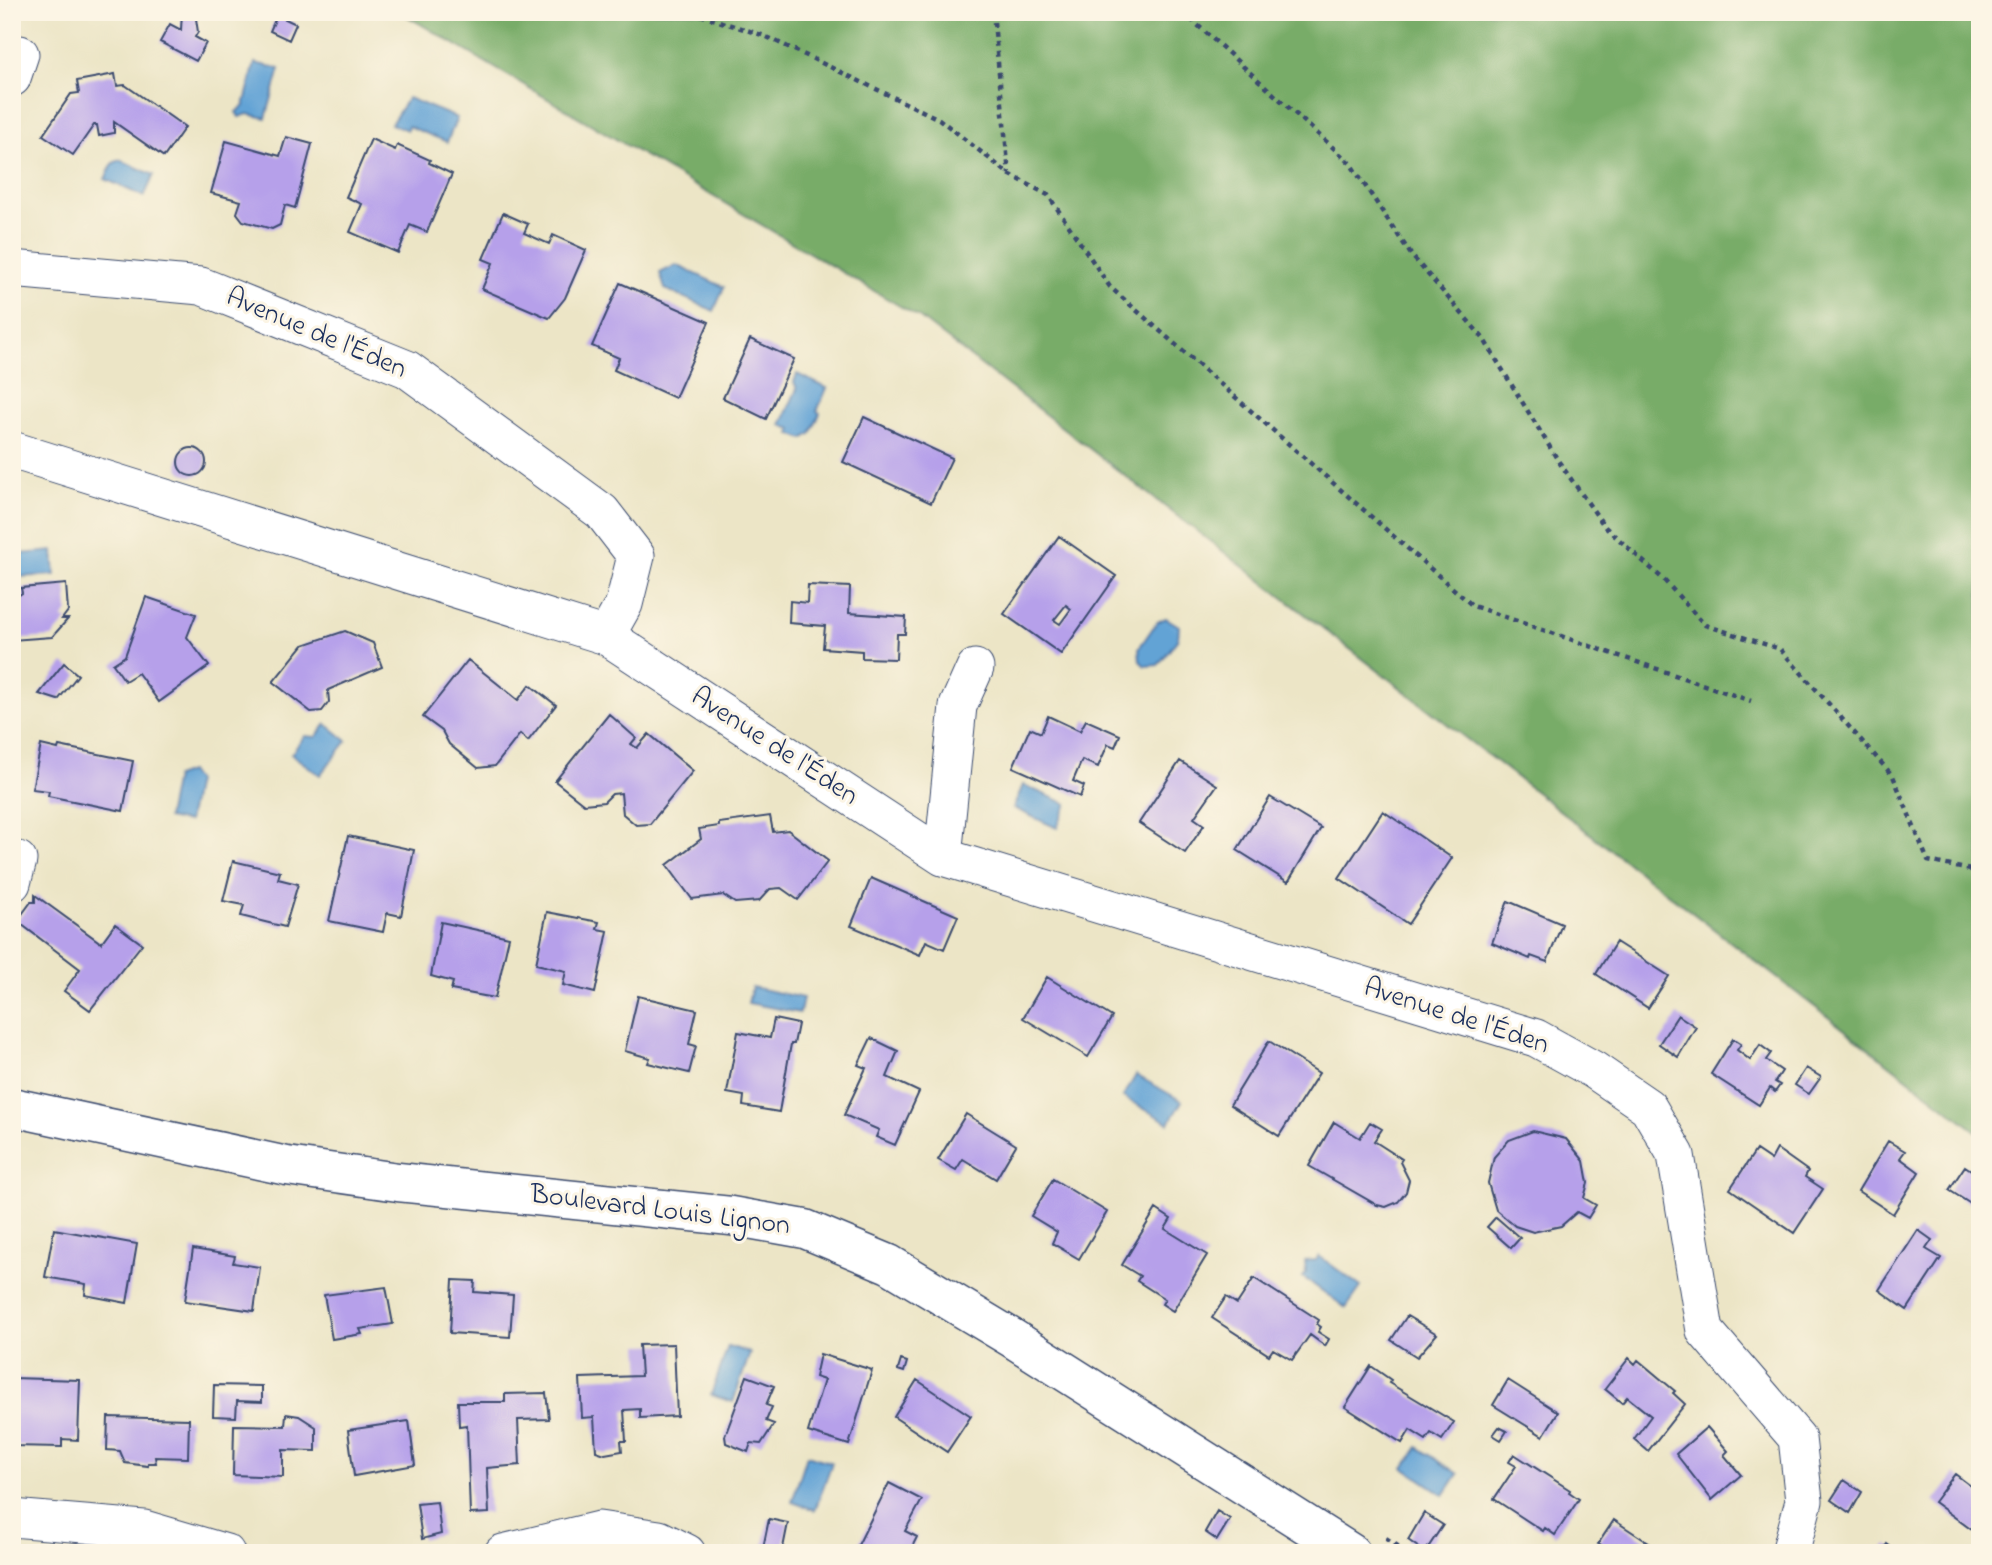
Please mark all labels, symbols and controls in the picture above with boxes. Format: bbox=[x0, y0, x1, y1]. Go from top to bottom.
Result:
street label: Avenue de l'Éden bbox=[219, 277, 413, 391]
street label: Avenue de l'Éden bbox=[682, 677, 866, 817]
street label: Avenue de l'Éden bbox=[1358, 968, 1554, 1066]
street label: Boulevard Louis Lignon bbox=[527, 1175, 792, 1247]

